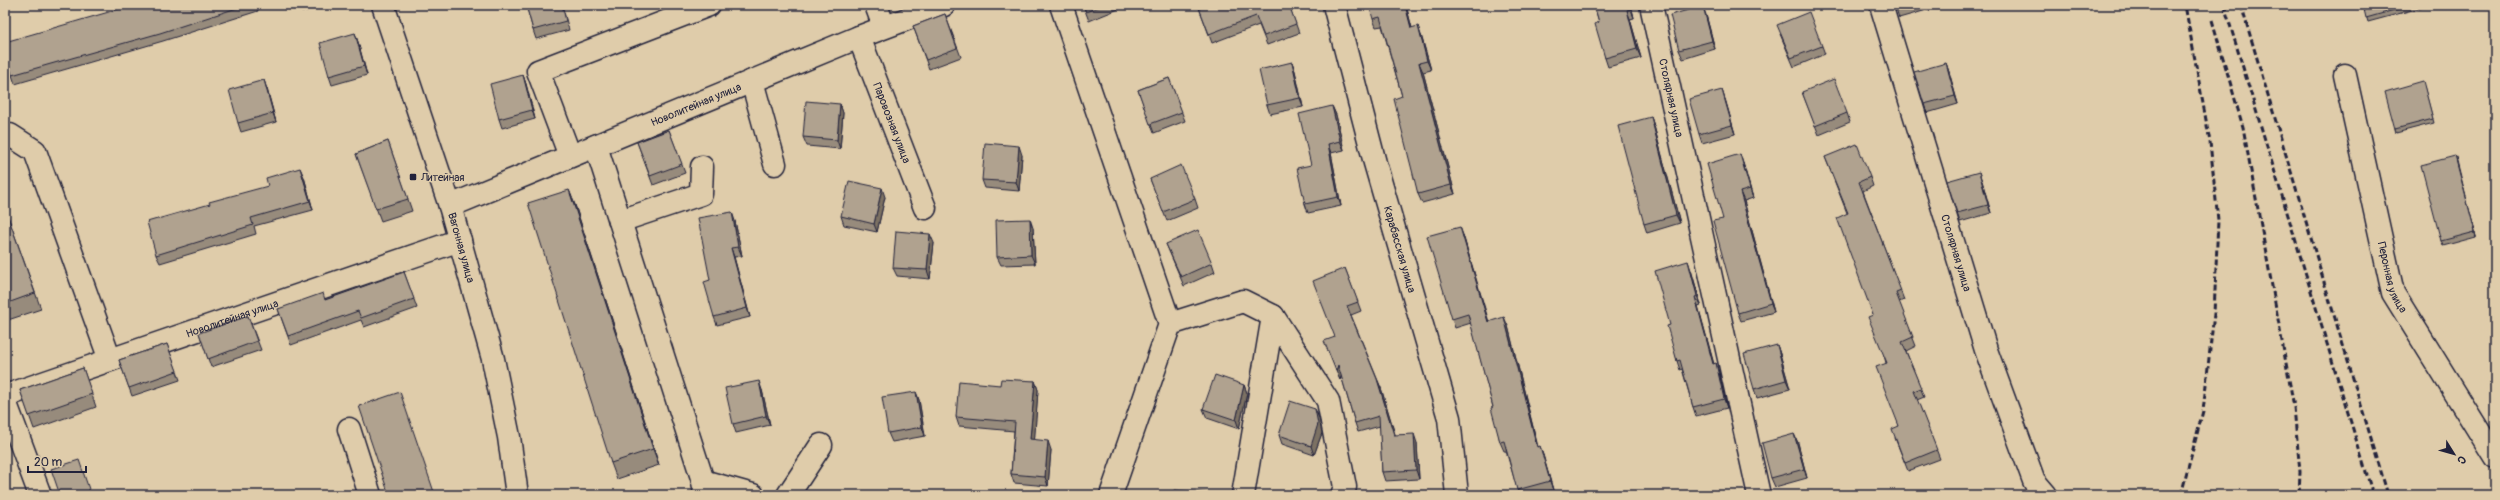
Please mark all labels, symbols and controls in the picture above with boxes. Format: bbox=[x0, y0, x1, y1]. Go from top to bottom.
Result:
street label: Столярная улица bbox=[1656, 57, 1686, 138]
street label: Новолитейная улица bbox=[649, 80, 743, 129]
street label: Паровозная улица bbox=[870, 81, 913, 165]
place label: Литейная bbox=[420, 171, 464, 184]
marker: Литейная bbox=[408, 172, 418, 182]
street label: Карабасская улица bbox=[1381, 204, 1418, 294]
street label: Вагонная улица bbox=[445, 211, 477, 284]
street label: Столярная улица bbox=[1938, 213, 1974, 293]
street label: Перонная улица bbox=[2375, 241, 2410, 315]
street label: Новолитейная улица bbox=[184, 297, 280, 340]
north arrow bbox=[2434, 434, 2474, 474]
scale bar bbox=[28, 448, 86, 474]
text: С bbox=[2454, 453, 2469, 467]
text: 20 m bbox=[34, 455, 63, 470]

